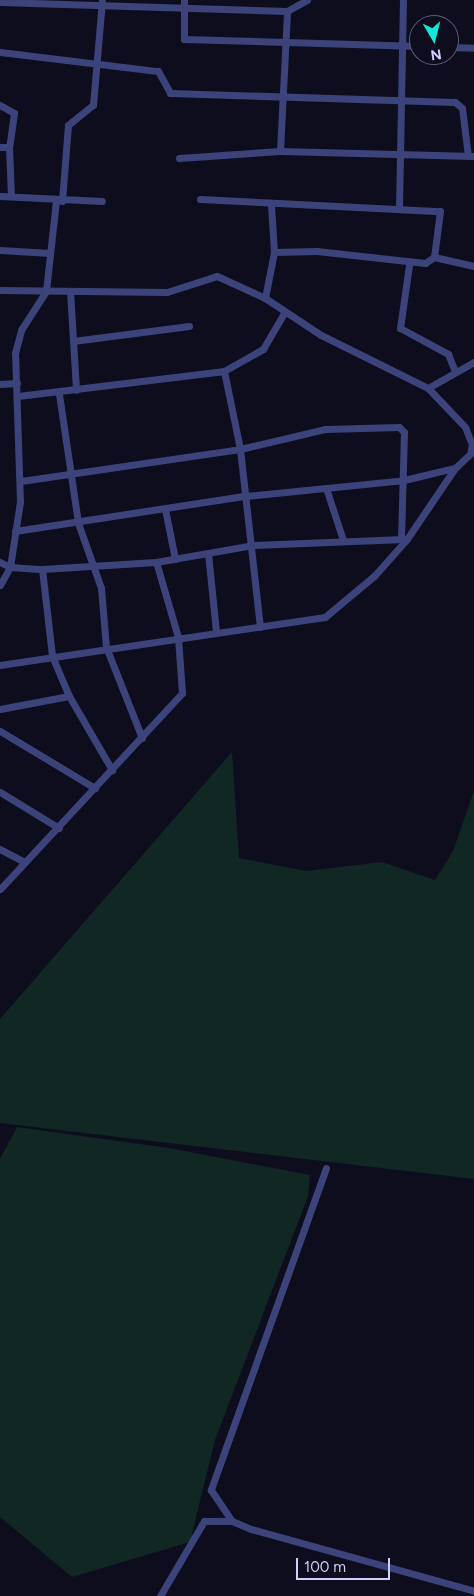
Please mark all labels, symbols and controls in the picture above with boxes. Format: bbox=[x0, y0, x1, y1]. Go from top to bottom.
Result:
north arrow bbox=[409, 15, 459, 65]
text: N bbox=[429, 45, 443, 64]
scale bar bbox=[299, 1548, 393, 1580]
text: 100 m bbox=[304, 1558, 346, 1576]

